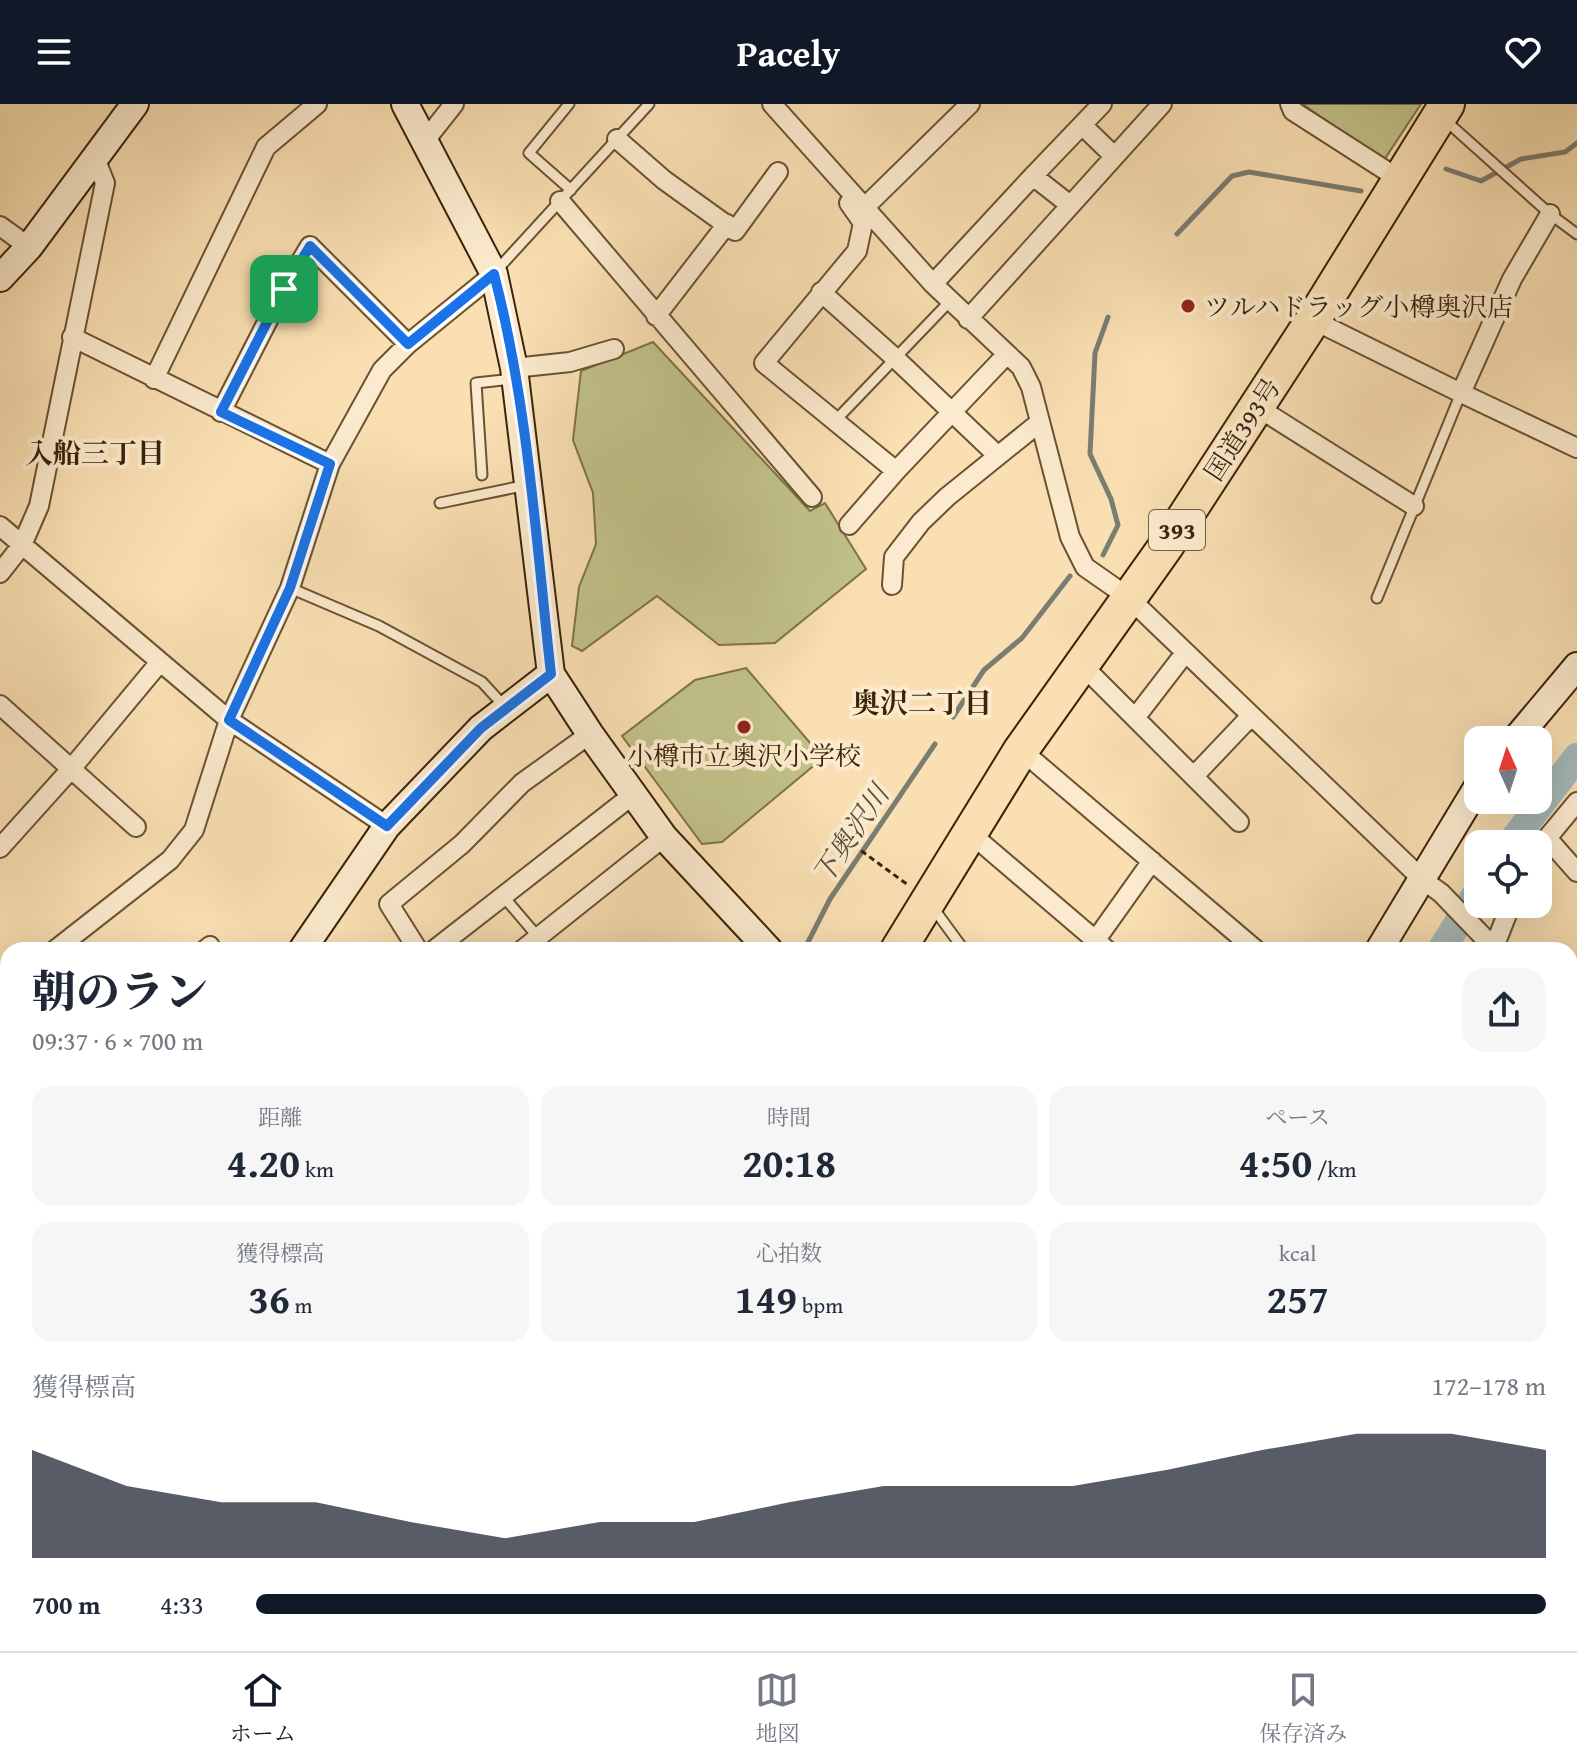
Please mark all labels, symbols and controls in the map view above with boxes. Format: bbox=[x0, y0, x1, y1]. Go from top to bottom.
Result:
text: Pacely bbox=[737, 26, 840, 79]
icon: menu bbox=[32, 30, 76, 74]
icon: heart bbox=[1501, 30, 1545, 74]
pin bbox=[250, 255, 318, 323]
icon: arrive bbox=[262, 267, 306, 311]
place label: ツルハドラッグ小樽奥沢店 bbox=[1204, 287, 1513, 326]
marker: ツルハドラッグ小樽奥沢店 bbox=[1179, 297, 1197, 315]
street label: 国道393号 bbox=[1194, 370, 1290, 488]
district label: 入船三丁目 bbox=[25, 432, 165, 473]
road number: 393 bbox=[1149, 510, 1205, 550]
district label: 奥沢二丁目 bbox=[852, 682, 992, 723]
marker: 小樽市立奥沢小学校 bbox=[735, 718, 753, 736]
north arrow bbox=[1464, 726, 1552, 814]
map controls bbox=[1464, 726, 1552, 918]
place label: 小樽市立奥沢小学校 bbox=[627, 736, 861, 775]
water label: 下奥沢川 bbox=[802, 774, 900, 892]
button: locate bbox=[1464, 830, 1552, 918]
text: 朝のラン bbox=[32, 959, 208, 1023]
button: share bbox=[1462, 968, 1546, 1052]
text: 09:37 · 6 × 700 m bbox=[32, 1021, 203, 1060]
text: 距離 bbox=[258, 1101, 302, 1133]
text: 時間 bbox=[767, 1101, 811, 1133]
text: ペース bbox=[1265, 1101, 1330, 1133]
text: 4.20 bbox=[227, 1133, 300, 1192]
text: 20:18 bbox=[742, 1133, 836, 1192]
text: 4:50 bbox=[1239, 1133, 1312, 1192]
text: km bbox=[300, 1153, 334, 1185]
text: /km bbox=[1312, 1153, 1357, 1185]
text: 獲得標高 bbox=[236, 1237, 324, 1269]
text: 心拍数 bbox=[756, 1237, 822, 1269]
text: kcal bbox=[1279, 1237, 1316, 1269]
text: 36 bbox=[248, 1269, 290, 1328]
text: 149 bbox=[735, 1269, 797, 1328]
text: 257 bbox=[1267, 1269, 1329, 1328]
text: m bbox=[290, 1289, 312, 1321]
text: bpm bbox=[797, 1289, 843, 1321]
text: 172–178 m bbox=[1432, 1366, 1546, 1405]
text: 獲得標高 bbox=[32, 1367, 136, 1406]
text: 700 m bbox=[32, 1585, 100, 1624]
text: 4:33 bbox=[160, 1585, 204, 1624]
tab: ホーム bbox=[230, 1668, 296, 1749]
tab: 地図 bbox=[755, 1668, 799, 1749]
tab: 保存済み bbox=[1259, 1668, 1347, 1749]

